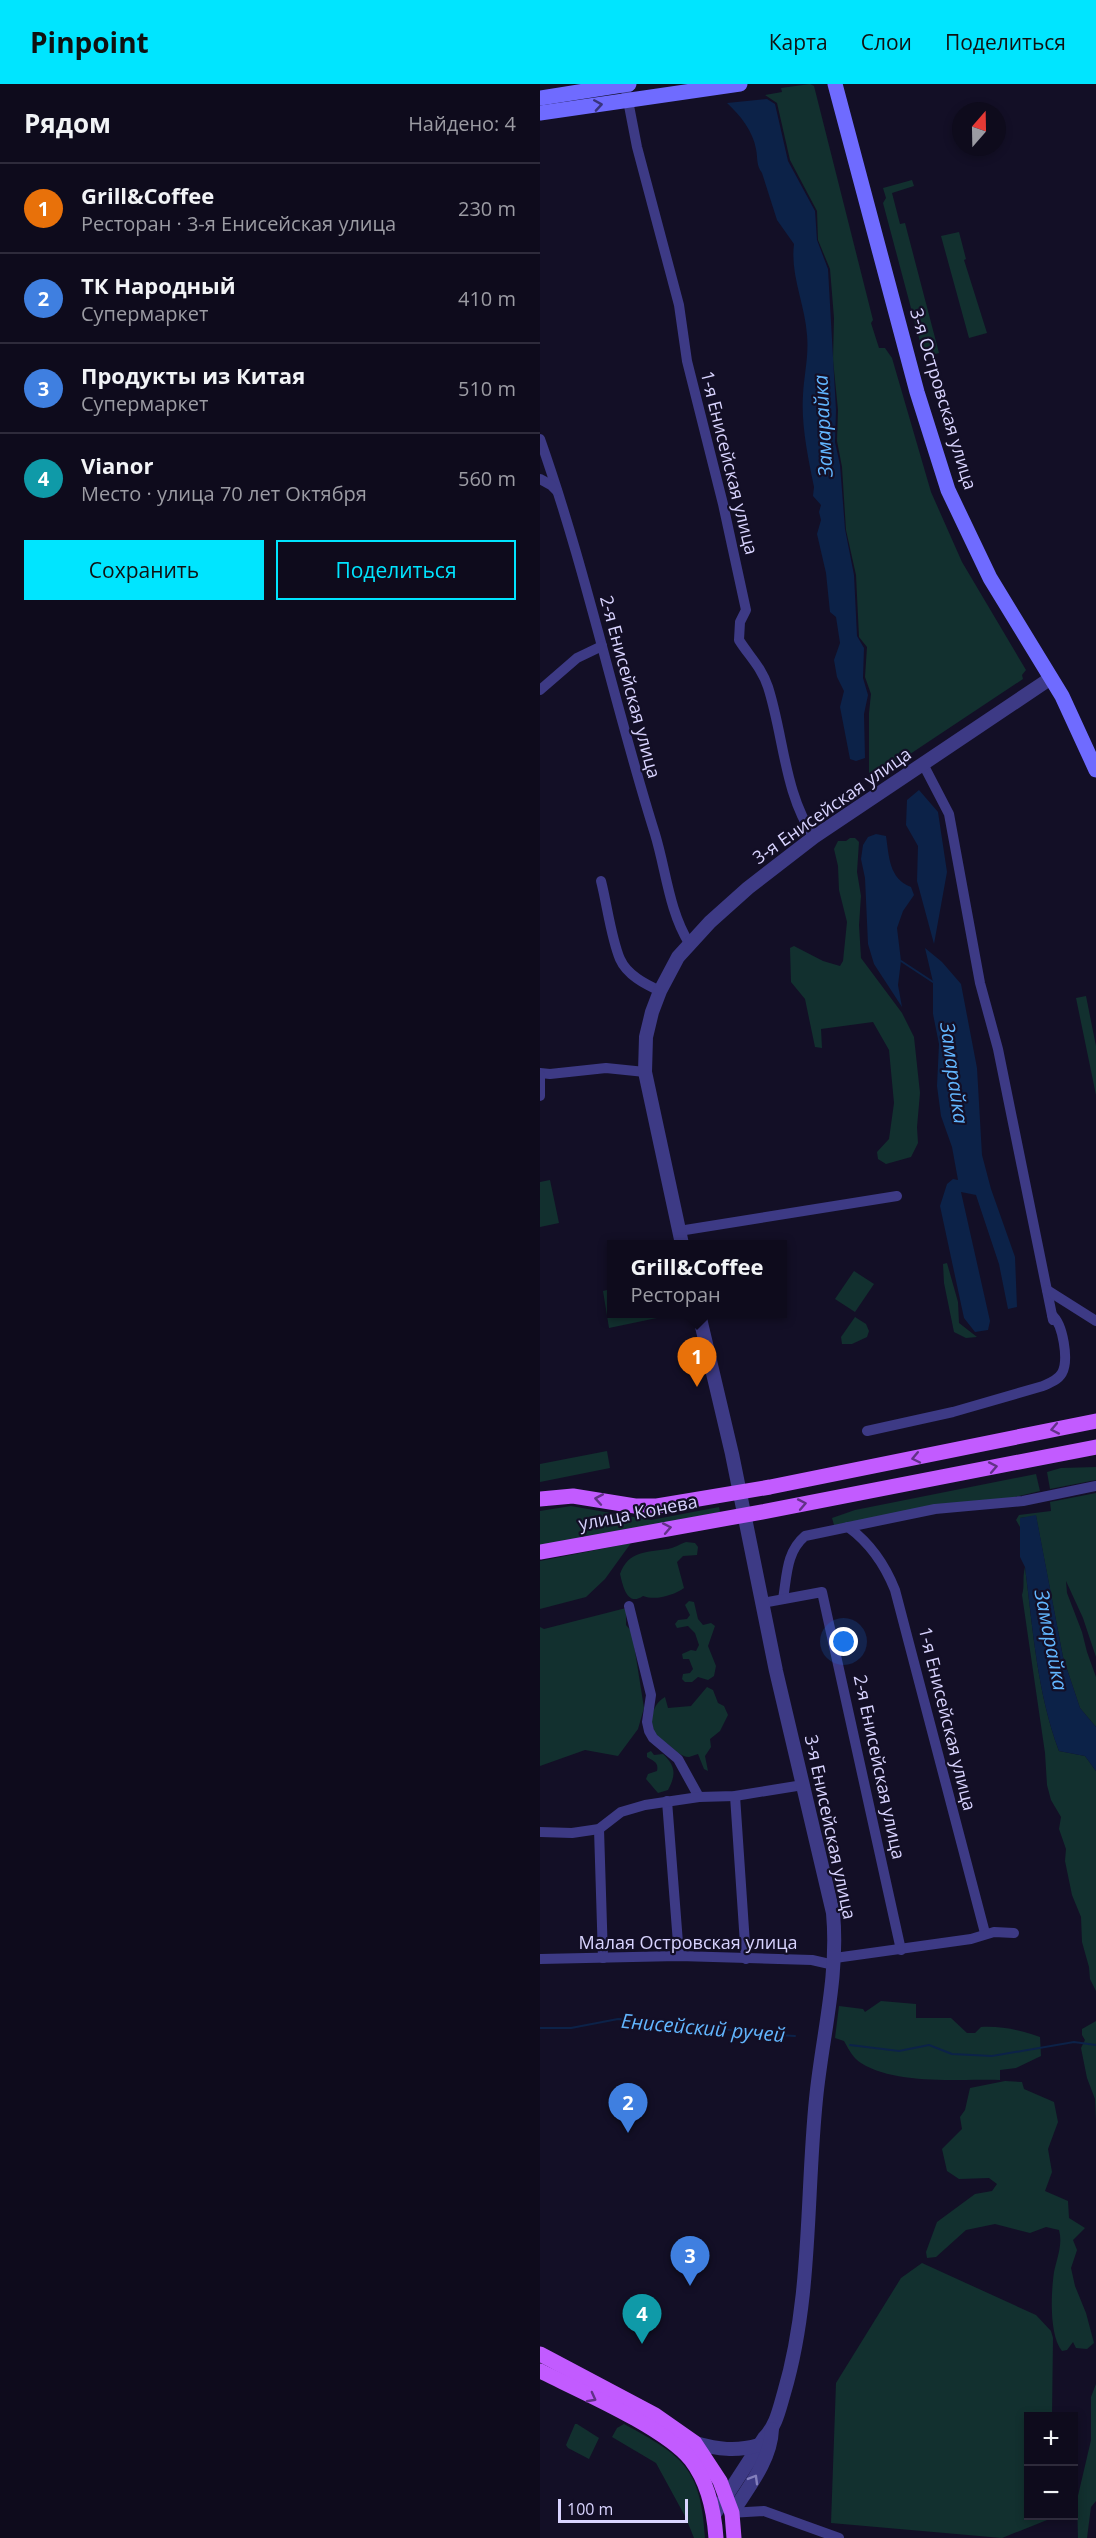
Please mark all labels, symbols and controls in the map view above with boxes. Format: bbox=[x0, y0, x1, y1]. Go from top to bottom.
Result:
text: Pinpoint bbox=[30, 23, 149, 61]
text: Карта bbox=[769, 28, 828, 56]
text: Слои bbox=[861, 28, 912, 56]
text: Поделиться bbox=[945, 28, 1066, 56]
one-way arrow bbox=[593, 99, 602, 111]
north arrow bbox=[952, 102, 1006, 156]
text: Рядом bbox=[24, 105, 111, 141]
text: Найдено: 4 bbox=[408, 110, 516, 137]
text: Grill&Coffee bbox=[81, 180, 214, 210]
text: 1 bbox=[38, 195, 49, 222]
text: 230 m bbox=[458, 195, 516, 222]
text: Ресторан · 3-я Енисейская улица bbox=[81, 210, 396, 237]
text: ТК Народный bbox=[81, 270, 236, 300]
text: 2 bbox=[38, 285, 49, 312]
text: 410 m bbox=[458, 285, 516, 312]
text: Супермаркет bbox=[81, 300, 208, 327]
street label: 3-я Островская улица bbox=[905, 305, 983, 492]
text: Продукты из Китая bbox=[81, 360, 305, 390]
street label: 1-я Енисейская улица bbox=[696, 368, 764, 557]
water label: Замарайка bbox=[806, 374, 839, 479]
text: 3 bbox=[38, 375, 49, 402]
text: 510 m bbox=[458, 375, 516, 402]
text: Супермаркет bbox=[81, 390, 208, 417]
text: Vianor bbox=[81, 450, 153, 480]
text: 4 bbox=[38, 465, 49, 492]
text: 560 m bbox=[458, 465, 516, 492]
text: Место · улица 70 лет Октября bbox=[81, 480, 367, 507]
button: Сохранить bbox=[24, 540, 264, 600]
button: Поделиться bbox=[276, 540, 516, 600]
street label: 2-я Енисейская улица bbox=[595, 593, 667, 781]
street label: 3-я Енисейская улица bbox=[747, 741, 915, 869]
water label: Замарайка bbox=[934, 1019, 975, 1126]
popup bbox=[607, 1240, 787, 1318]
text: Grill&Coffee bbox=[630, 1251, 764, 1281]
text: Ресторан bbox=[630, 1281, 721, 1308]
pin: 1 bbox=[678, 1338, 716, 1387]
one-way arrow bbox=[1050, 1422, 1060, 1435]
one-way arrow bbox=[911, 1450, 921, 1463]
one-way arrow bbox=[988, 1461, 998, 1474]
street label: улица Конева bbox=[576, 1489, 699, 1535]
one-way arrow bbox=[595, 1493, 605, 1506]
one-way arrow bbox=[797, 1498, 807, 1511]
one-way arrow bbox=[662, 1522, 672, 1535]
water label: Замарайка bbox=[1028, 1586, 1075, 1693]
street label: 1-я Енисейская улица bbox=[914, 1624, 982, 1813]
your location bbox=[829, 1627, 858, 1656]
street label: 2-я Енисейская улица bbox=[849, 1672, 911, 1861]
street label: 3-я Енисейская улица bbox=[800, 1732, 862, 1921]
street label: Малая Островская улица bbox=[578, 1930, 798, 1954]
water label: Енисейский ручей bbox=[620, 2007, 787, 2048]
pin: 2 bbox=[608, 2084, 647, 2133]
pin: 3 bbox=[670, 2236, 710, 2286]
pin: 4 bbox=[622, 2294, 662, 2344]
one-way arrow bbox=[586, 2390, 597, 2402]
map controls bbox=[1024, 2412, 1078, 2520]
button: + bbox=[1024, 2412, 1078, 2466]
button: − bbox=[1024, 2466, 1078, 2520]
one-way arrow bbox=[746, 2475, 758, 2485]
scale bar bbox=[558, 2496, 688, 2524]
text: 100 m bbox=[567, 2498, 613, 2520]

